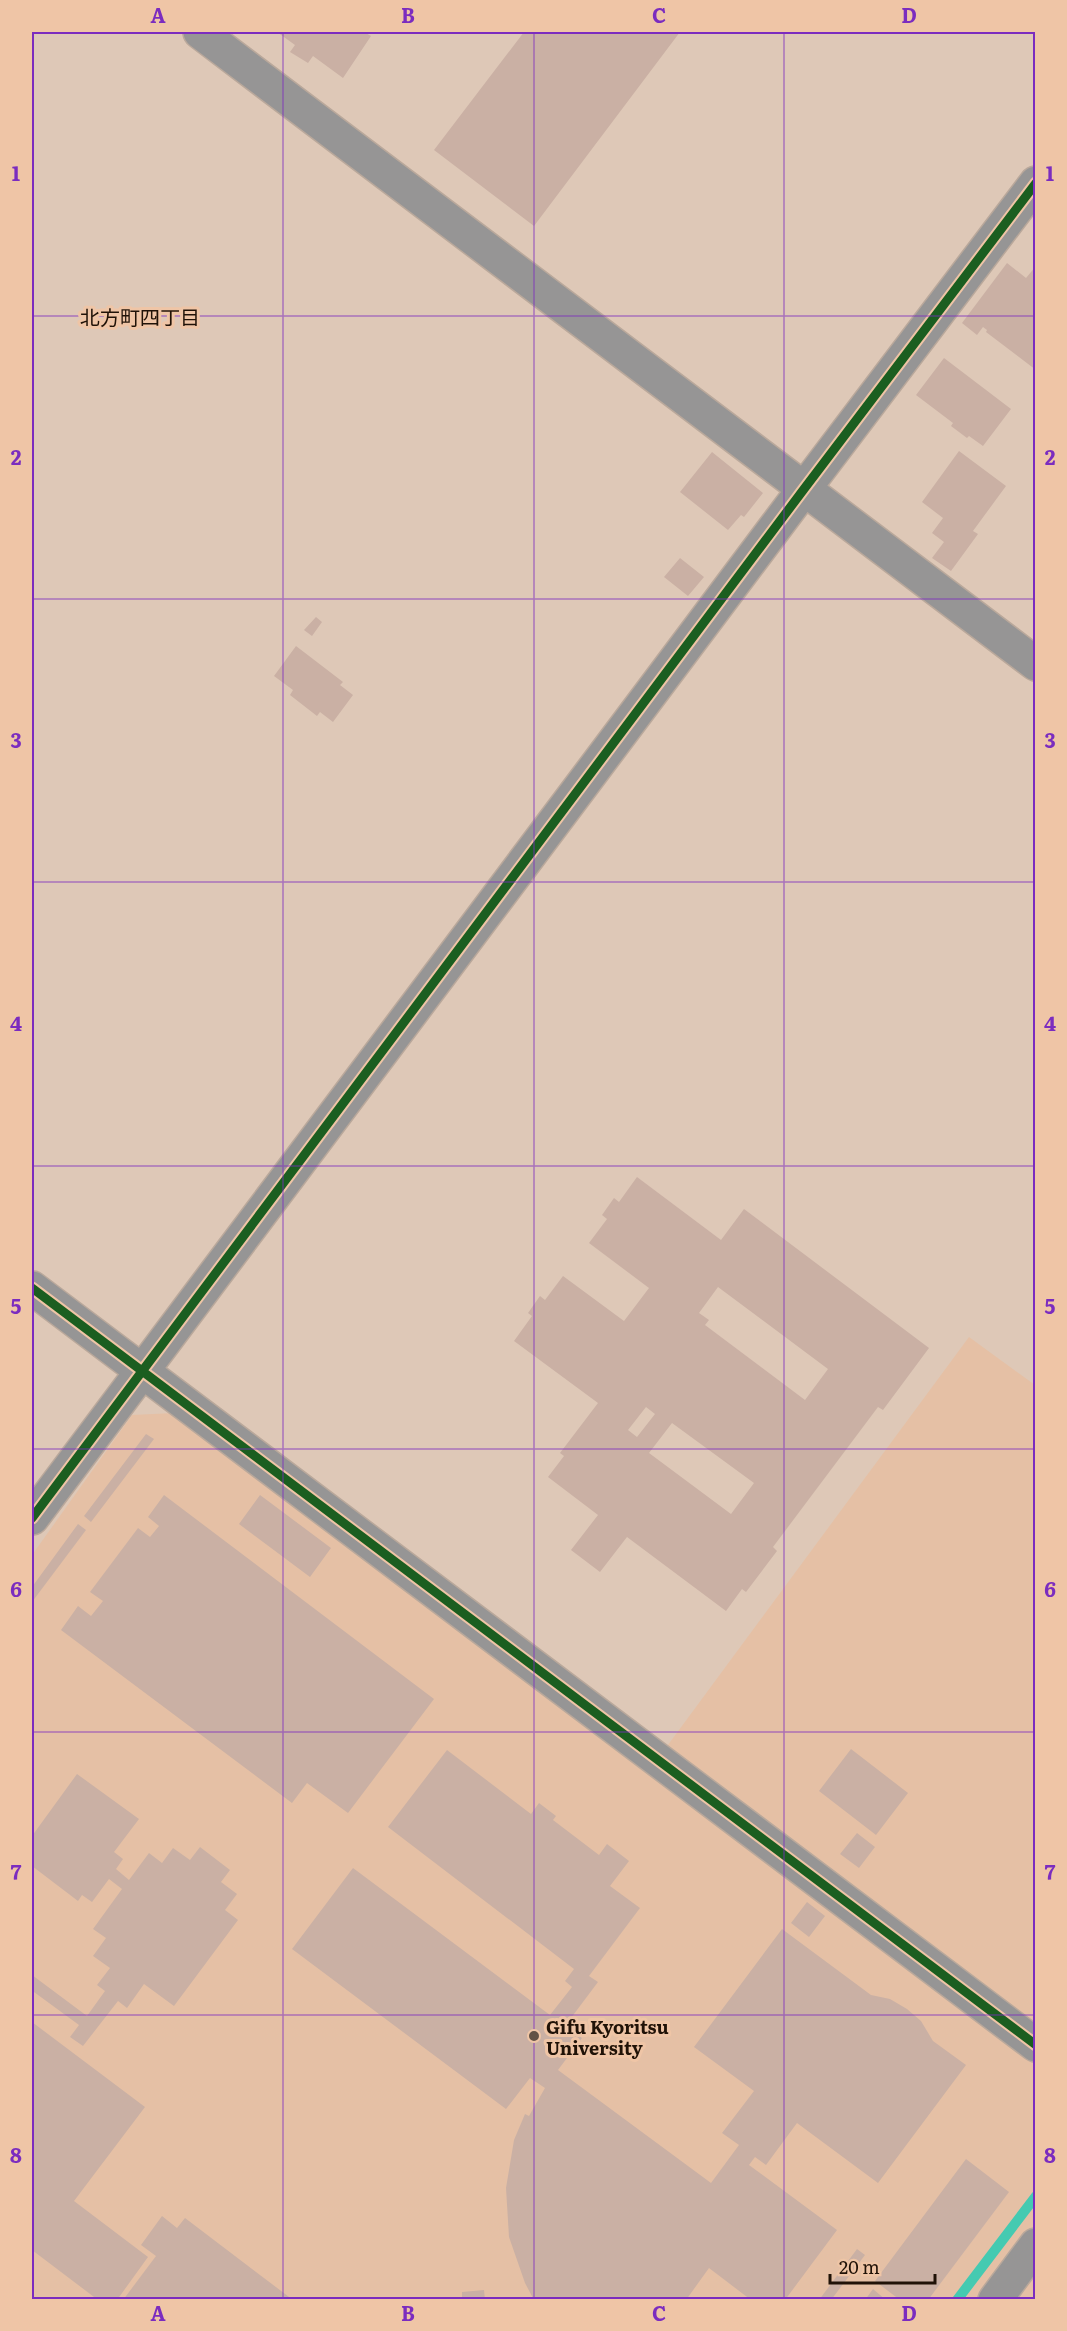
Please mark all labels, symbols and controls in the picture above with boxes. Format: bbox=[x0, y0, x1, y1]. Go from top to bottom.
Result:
text: A bbox=[150, 0, 166, 29]
text: B bbox=[401, 0, 415, 29]
text: C bbox=[652, 0, 666, 29]
text: D bbox=[901, 0, 917, 29]
text: 1 bbox=[12, 157, 20, 187]
text: 1 bbox=[1046, 157, 1054, 187]
district label: 北方町四丁目 bbox=[80, 301, 200, 331]
text: 2 bbox=[11, 441, 22, 471]
text: 2 bbox=[1045, 441, 1056, 471]
text: 3 bbox=[10, 724, 22, 754]
text: 3 bbox=[1044, 724, 1056, 754]
text: 4 bbox=[10, 1007, 22, 1037]
text: 4 bbox=[1044, 1007, 1056, 1037]
text: 5 bbox=[11, 1290, 22, 1320]
text: 5 bbox=[1045, 1290, 1056, 1320]
text: 6 bbox=[10, 1573, 22, 1603]
text: 6 bbox=[1044, 1573, 1056, 1603]
text: 7 bbox=[11, 1856, 22, 1886]
text: 7 bbox=[1045, 1856, 1056, 1886]
place label: Gifu Kyoritsu University bbox=[546, 2013, 669, 2061]
marker: Gifu Kyoritsu University bbox=[527, 2029, 541, 2043]
text: 8 bbox=[10, 2139, 22, 2169]
text: 8 bbox=[1044, 2139, 1056, 2169]
scale bar bbox=[830, 2247, 935, 2285]
text: 20 m bbox=[839, 2253, 880, 2280]
text: A bbox=[150, 2297, 166, 2327]
text: B bbox=[401, 2297, 415, 2327]
text: C bbox=[652, 2297, 666, 2327]
text: D bbox=[901, 2297, 917, 2327]

